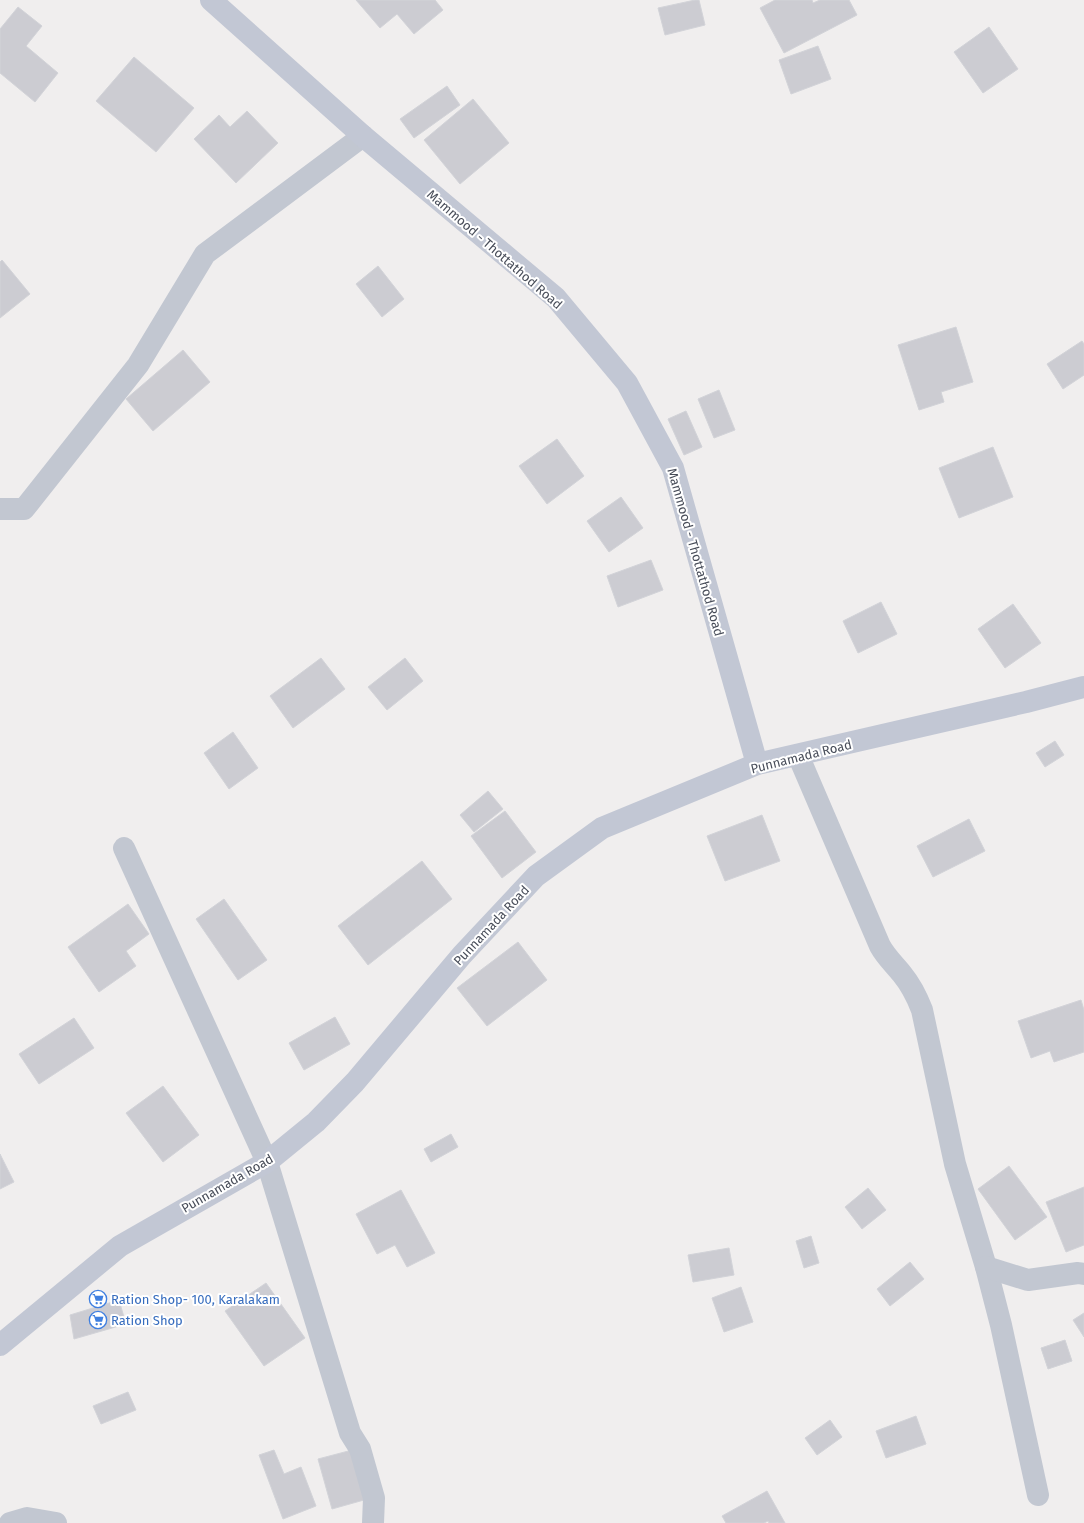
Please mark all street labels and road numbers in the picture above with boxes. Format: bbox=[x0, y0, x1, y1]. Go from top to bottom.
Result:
street label: Mammood - Thottathod Road bbox=[424, 187, 565, 312]
street label: Mammood - Thottathod Road bbox=[664, 466, 727, 638]
street label: Punnamada Road bbox=[749, 737, 853, 776]
street label: Punnamada Road bbox=[451, 882, 532, 968]
street label: Punnamada Road bbox=[179, 1151, 276, 1216]

